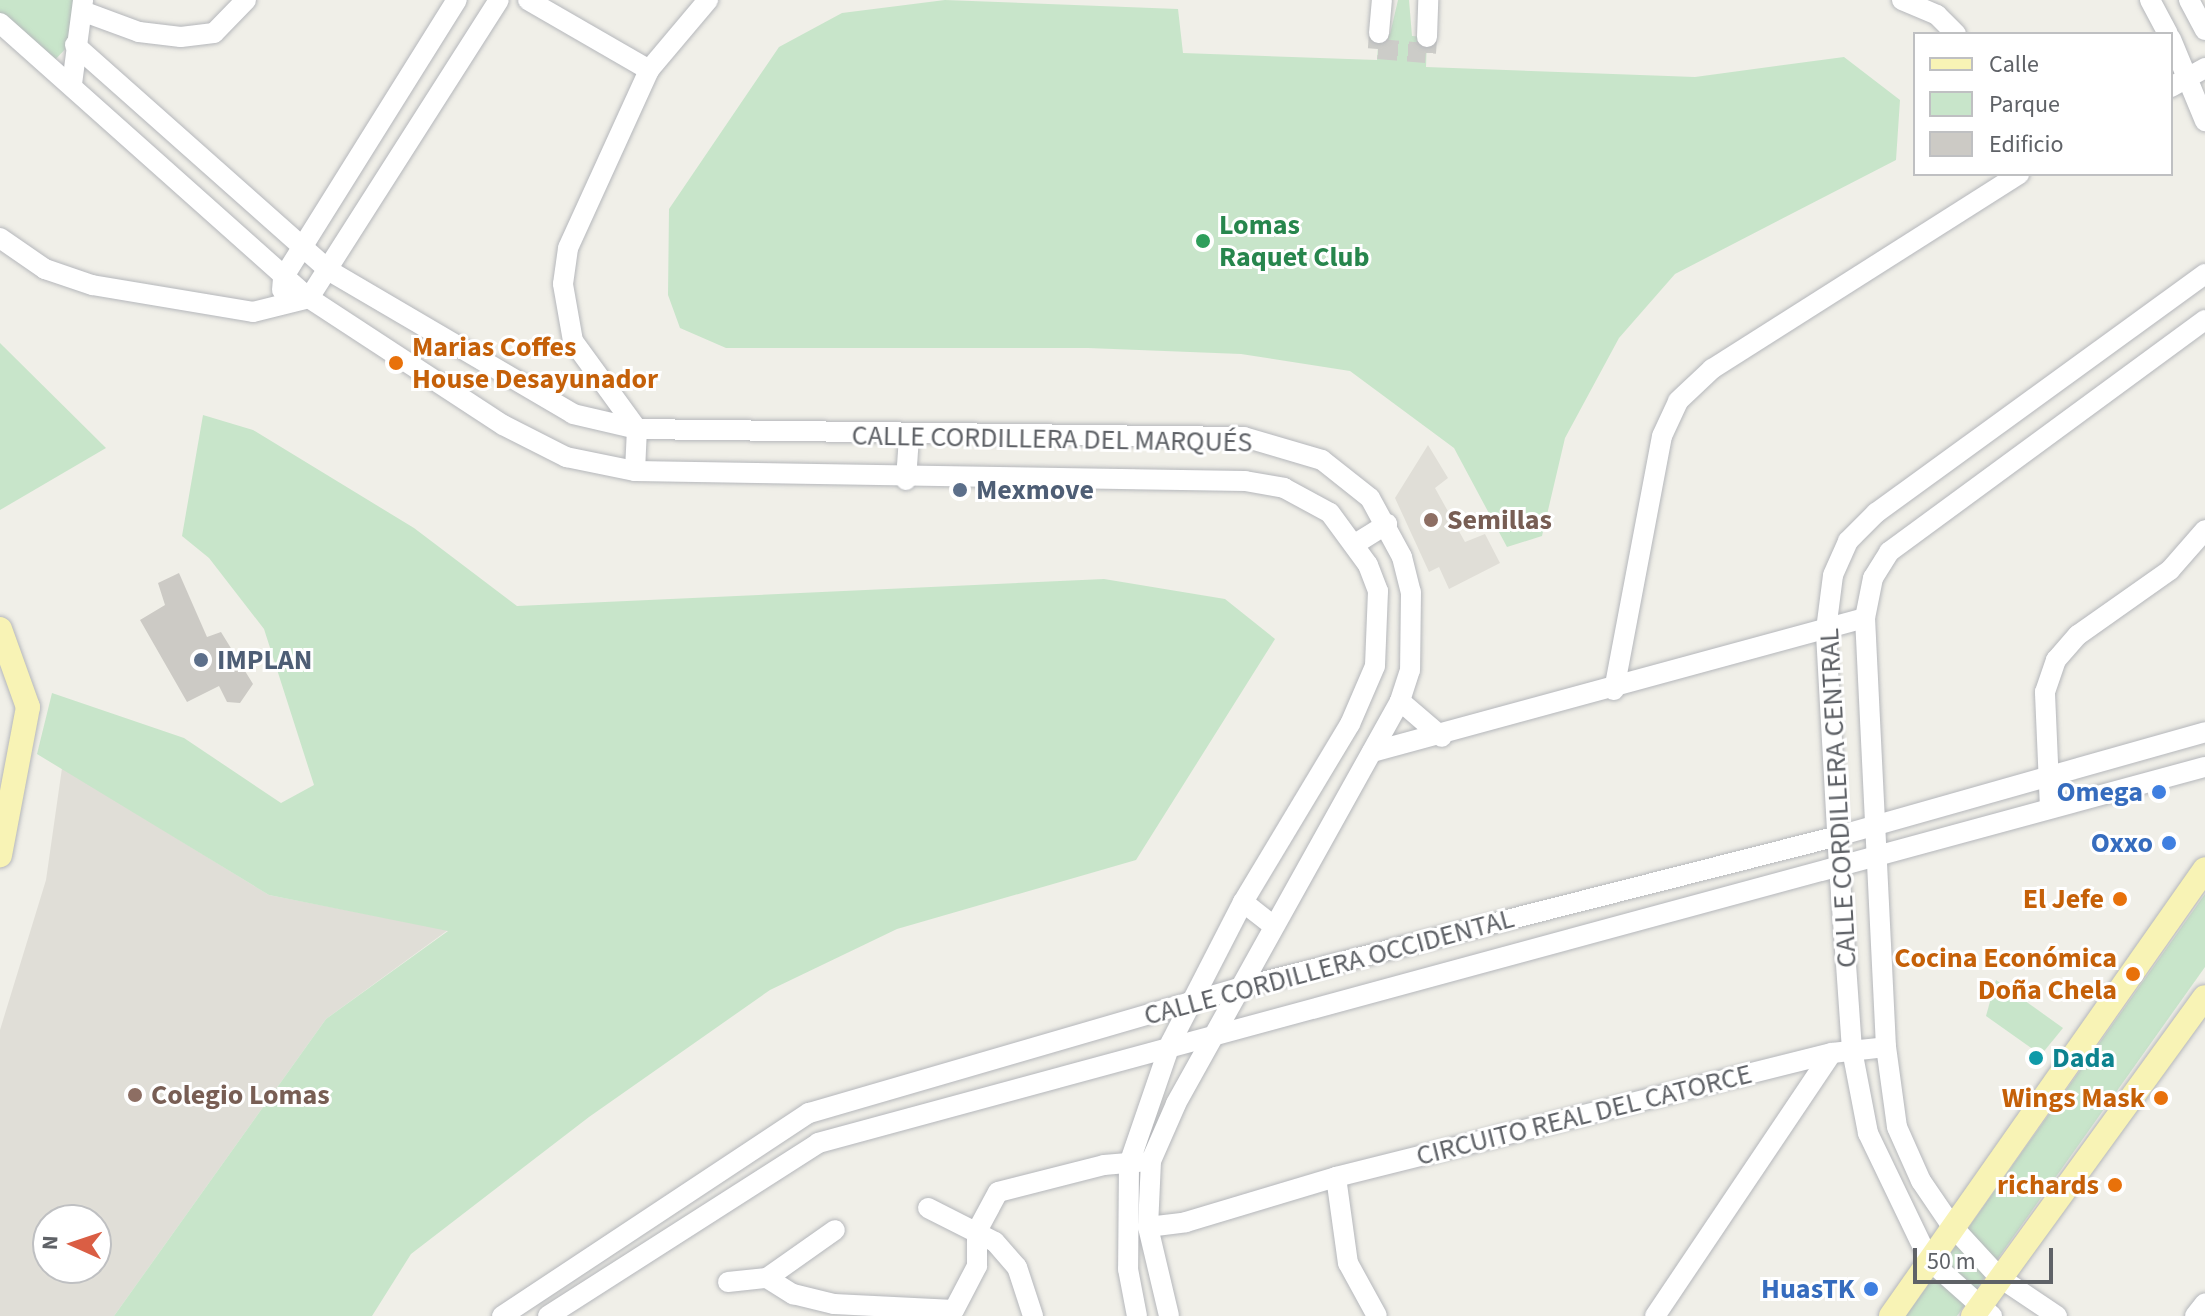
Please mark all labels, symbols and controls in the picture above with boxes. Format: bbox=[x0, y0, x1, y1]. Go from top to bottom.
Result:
legend bbox=[1913, 32, 2173, 176]
text: Calle bbox=[1989, 47, 2039, 82]
text: Parque bbox=[1989, 87, 2060, 122]
text: Edificio bbox=[1989, 127, 2063, 162]
place label: Lomas Raquet Club bbox=[1219, 208, 1369, 274]
marker: Lomas Raquet Club bbox=[1194, 232, 1212, 250]
place label: Marias Coffes House Desayunador bbox=[412, 330, 658, 396]
marker: Marias Coffes House Desayunador bbox=[387, 354, 405, 372]
street label: CALLE CORDILLERA DEL MARQUÉS bbox=[851, 419, 1253, 459]
place label: Mexmove bbox=[976, 473, 1094, 507]
marker: Mexmove bbox=[951, 481, 969, 499]
place label: Semillas bbox=[1447, 503, 1552, 537]
marker: Semillas bbox=[1422, 511, 1440, 529]
street label: CALLE CORDILLERA CENTRAL bbox=[1812, 627, 1864, 969]
place label: IMPLAN bbox=[217, 643, 312, 677]
marker: IMPLAN bbox=[192, 651, 210, 669]
place label: Omega bbox=[2056, 775, 2143, 809]
marker: Omega bbox=[2150, 783, 2168, 801]
place label: Oxxo bbox=[2091, 826, 2153, 860]
marker: Oxxo bbox=[2160, 834, 2178, 852]
place label: El Jefe bbox=[2023, 882, 2104, 916]
marker: El Jefe bbox=[2111, 890, 2129, 908]
street label: CALLE CORDILLERA OCCIDENTAL bbox=[1140, 901, 1518, 1033]
place label: Cocina Económica Doña Chela bbox=[1894, 941, 2117, 1007]
marker: Cocina Económica Doña Chela bbox=[2124, 965, 2142, 983]
place label: Dada bbox=[2052, 1041, 2115, 1075]
marker: Dada bbox=[2027, 1049, 2045, 1067]
street label: CIRCUITO REAL DEL CATORCE bbox=[1413, 1057, 1755, 1173]
place label: Colegio Lomas bbox=[151, 1078, 330, 1112]
place label: Wings Mask bbox=[2002, 1081, 2145, 1115]
marker: Colegio Lomas bbox=[126, 1086, 144, 1104]
marker: Wings Mask bbox=[2152, 1089, 2170, 1107]
place label: richards bbox=[1997, 1168, 2099, 1202]
marker: richards bbox=[2106, 1176, 2124, 1194]
north arrow bbox=[32, 1204, 112, 1284]
scale bar bbox=[1917, 1232, 2057, 1282]
text: N bbox=[34, 1235, 66, 1251]
text: 50 m bbox=[1927, 1244, 1976, 1279]
place label: HuasTK bbox=[1761, 1272, 1855, 1306]
marker: HuasTK bbox=[1862, 1280, 1880, 1298]

